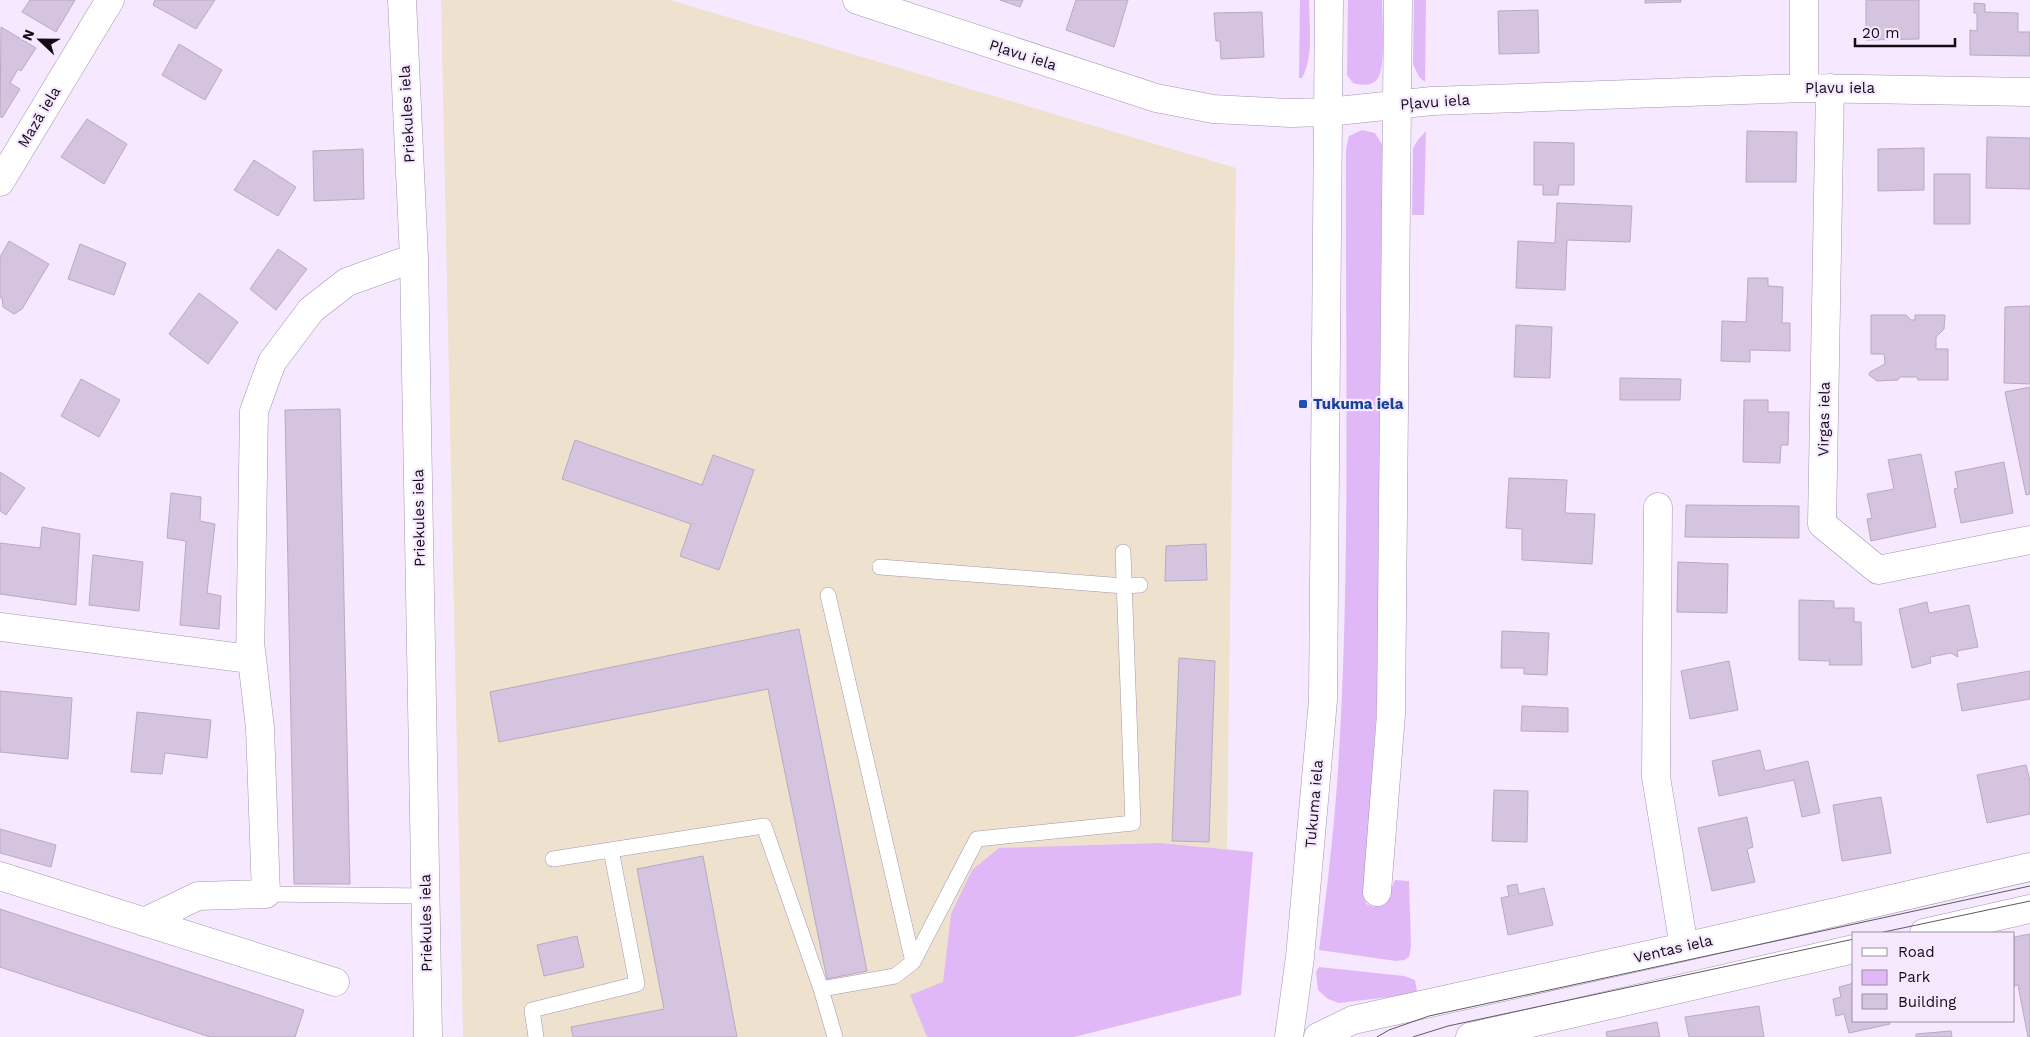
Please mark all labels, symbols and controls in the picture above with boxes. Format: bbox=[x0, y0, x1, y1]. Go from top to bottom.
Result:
north arrow bbox=[15, 15, 65, 65]
scale bar bbox=[1855, 15, 1955, 47]
text: 20 m bbox=[1862, 24, 1900, 42]
text: N bbox=[19, 27, 37, 43]
street label: Pļavu iela bbox=[987, 36, 1059, 75]
street label: Priekules iela bbox=[395, 64, 419, 163]
street label: Pļavu iela bbox=[1805, 79, 1875, 97]
street label: Mazā iela bbox=[14, 83, 65, 151]
street label: Pļavu iela bbox=[1400, 91, 1471, 113]
street label: Virgas iela bbox=[1814, 381, 1834, 456]
place label: Tukuma iela bbox=[1313, 395, 1404, 413]
marker: Tukuma iela bbox=[1297, 398, 1309, 410]
street label: Priekules iela bbox=[409, 469, 429, 567]
street label: Tukuma iela bbox=[1301, 759, 1327, 849]
street label: Priekules iela bbox=[416, 874, 436, 972]
street label: Ventas iela bbox=[1632, 931, 1715, 967]
legend bbox=[1852, 932, 2015, 1022]
text: Road bbox=[1898, 943, 1935, 961]
text: Park bbox=[1898, 968, 1931, 986]
text: Building bbox=[1898, 993, 1956, 1011]

